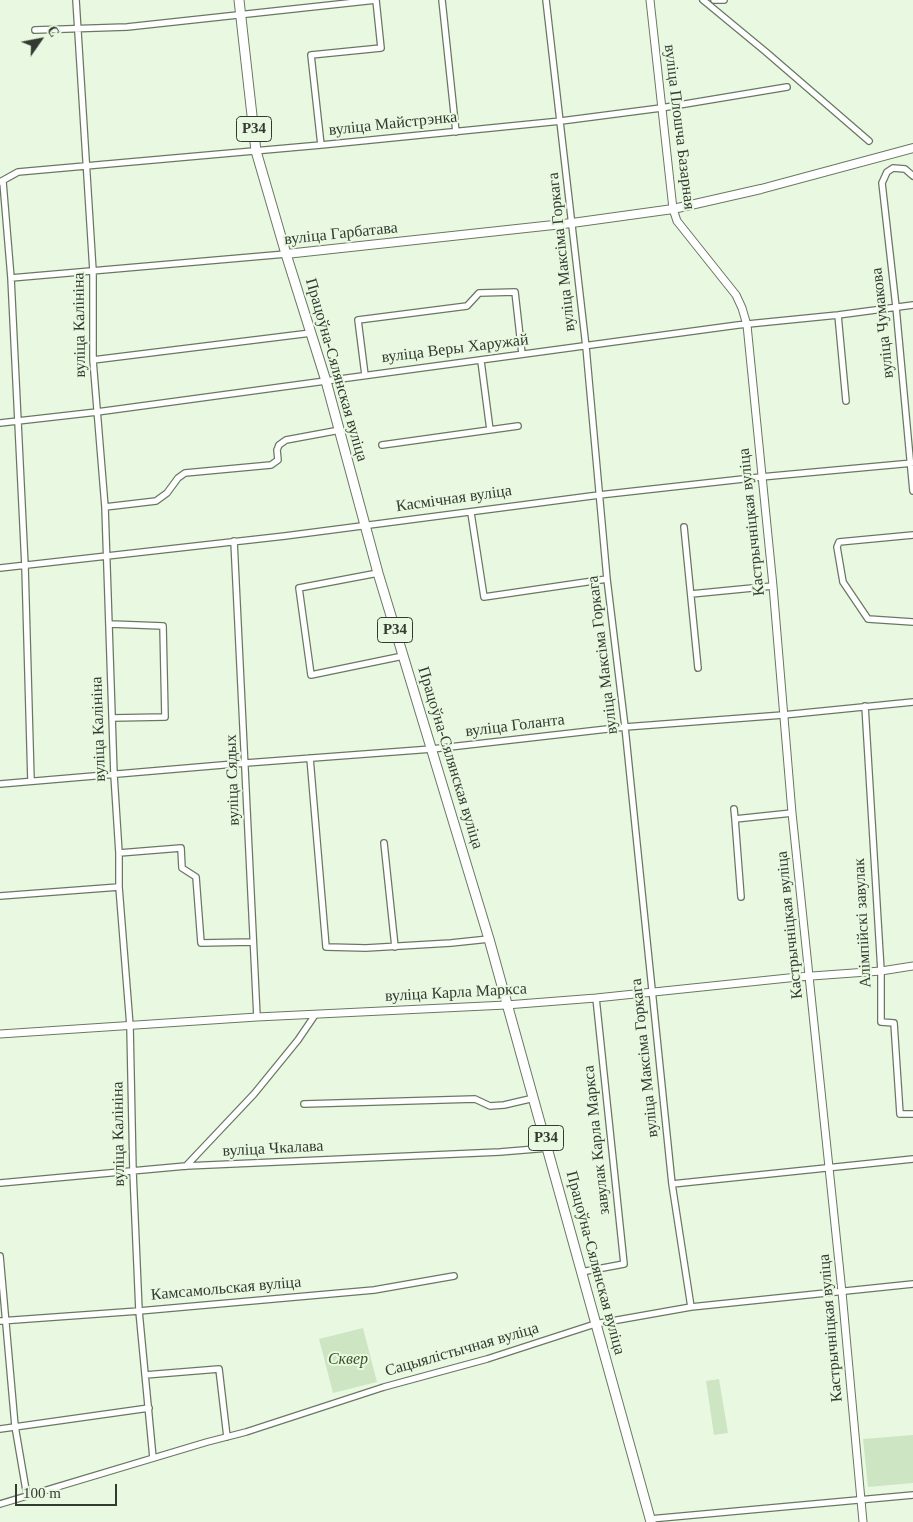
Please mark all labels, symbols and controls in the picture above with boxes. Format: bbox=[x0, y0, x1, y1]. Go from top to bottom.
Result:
north arrow bbox=[15, 15, 65, 65]
text: С bbox=[44, 23, 62, 40]
street label: вуліца Плошча Базарная bbox=[659, 43, 699, 211]
street label: вуліца Майстрэнка bbox=[328, 108, 458, 140]
road number: Р34 bbox=[236, 116, 272, 142]
street label: вуліца Максіма Горкага bbox=[544, 171, 580, 333]
street label: вуліца Гарбатава bbox=[283, 218, 399, 250]
street label: вуліца Чумакова bbox=[868, 267, 898, 379]
street label: вуліца Калініна bbox=[69, 272, 91, 378]
street label: Працоўна-Сялянская вуліца bbox=[301, 276, 371, 464]
street label: вуліца Веры Харужай bbox=[380, 330, 530, 368]
street label: Кастрычніцкая вуліца bbox=[735, 447, 769, 597]
street label: Касмічная вуліца bbox=[395, 481, 513, 517]
street label: вуліца Максіма Горкага bbox=[584, 574, 622, 736]
road number: Р34 bbox=[378, 618, 412, 642]
street label: Працоўна-Сялянская вуліца bbox=[413, 665, 487, 851]
street label: вуліца Калініна bbox=[88, 676, 110, 782]
street label: вуліца Голанта bbox=[464, 710, 566, 742]
street label: вуліца Сядых bbox=[222, 734, 244, 826]
street label: Кастрычніцкая вуліца bbox=[773, 850, 807, 1000]
street label: Алімпійскі завулак bbox=[850, 858, 876, 988]
street label: вуліца Максіма Горкага bbox=[627, 977, 663, 1139]
street label: вуліца Карла Маркса bbox=[385, 980, 527, 1006]
street label: завулак Карла Маркса bbox=[580, 1064, 614, 1216]
street label: вуліца Калініна bbox=[108, 1081, 130, 1187]
road number: Р34 bbox=[528, 1126, 564, 1150]
street label: вуліца Чкалава bbox=[222, 1137, 324, 1161]
street label: Працоўна-Сялянская вуліца bbox=[561, 1169, 629, 1357]
street label: Кастрычніцкая вуліца bbox=[815, 1253, 847, 1403]
street label: Камсамольская вуліца bbox=[150, 1273, 302, 1305]
street label: Сацыялістычная вуліца bbox=[383, 1319, 541, 1381]
park label: Сквер bbox=[328, 1350, 368, 1370]
scale bar bbox=[18, 1474, 120, 1506]
text: 100 m bbox=[23, 1485, 61, 1501]

